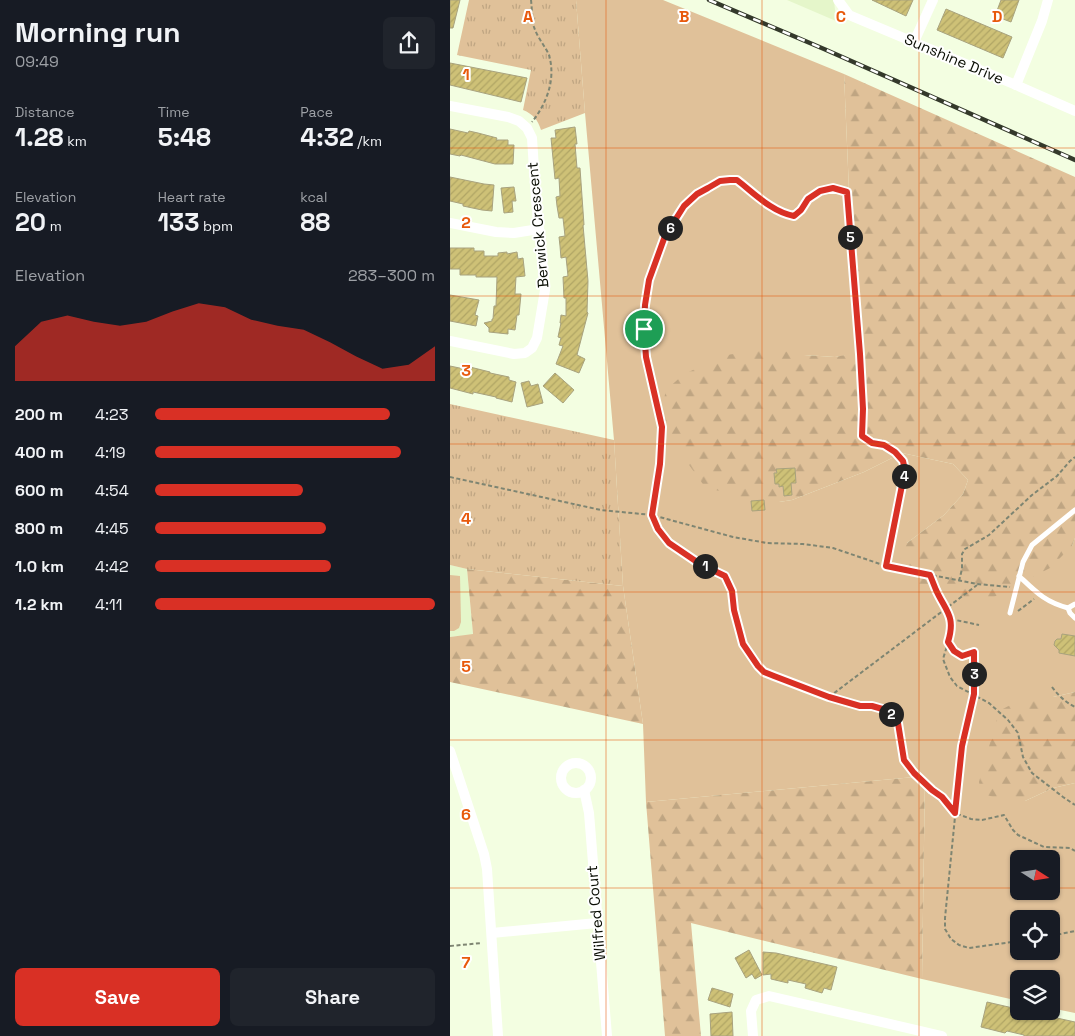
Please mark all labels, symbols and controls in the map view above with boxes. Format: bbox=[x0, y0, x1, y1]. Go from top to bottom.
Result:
text: A bbox=[523, 6, 533, 27]
text: B bbox=[679, 6, 689, 27]
text: C bbox=[836, 6, 846, 27]
text: D bbox=[992, 6, 1002, 27]
text: Morning run bbox=[15, 14, 180, 50]
button: share bbox=[383, 17, 435, 69]
street label: Sunshine Drive bbox=[902, 29, 1007, 88]
text: 09:49 bbox=[15, 51, 59, 72]
text: 1 bbox=[462, 64, 470, 85]
text: Distance bbox=[15, 103, 75, 121]
text: Time bbox=[158, 103, 190, 121]
text: Pace bbox=[300, 103, 333, 121]
text: 1.28 bbox=[15, 121, 64, 153]
text: 5:48 bbox=[158, 121, 211, 153]
text: 4:32 bbox=[300, 121, 354, 153]
text: km bbox=[64, 132, 87, 150]
text: /km bbox=[354, 132, 382, 150]
street label: Berwick Crescent bbox=[523, 161, 552, 289]
text: Elevation bbox=[15, 188, 76, 206]
text: Heart rate bbox=[158, 188, 226, 206]
text: kcal bbox=[300, 188, 327, 206]
text: 20 bbox=[15, 206, 46, 238]
text: 133 bbox=[158, 206, 199, 238]
text: 88 bbox=[300, 206, 330, 238]
text: 2 bbox=[461, 212, 471, 233]
pin: 6 bbox=[658, 216, 682, 240]
text: m bbox=[46, 217, 62, 235]
text: bpm bbox=[199, 217, 233, 235]
text: 6 bbox=[666, 219, 675, 237]
pin: 5 bbox=[838, 224, 862, 250]
text: 5 bbox=[846, 228, 855, 246]
text: Elevation bbox=[15, 265, 85, 286]
text: 283–300 m bbox=[348, 265, 435, 286]
pin bbox=[623, 308, 665, 350]
icon: arrive bbox=[630, 315, 658, 343]
text: 3 bbox=[461, 360, 471, 381]
text: 200 m bbox=[15, 404, 63, 425]
text: 4:23 bbox=[95, 404, 128, 425]
text: 400 m bbox=[15, 442, 64, 463]
text: 4:19 bbox=[95, 442, 126, 463]
pin: 4 bbox=[892, 464, 916, 488]
text: 4 bbox=[900, 467, 909, 485]
text: 600 m bbox=[15, 480, 63, 501]
text: 4:54 bbox=[95, 480, 129, 501]
text: 4 bbox=[461, 508, 471, 529]
text: 800 m bbox=[15, 518, 63, 539]
text: 4:45 bbox=[95, 518, 129, 539]
pin: 1 bbox=[692, 554, 718, 578]
text: 1.0 km bbox=[15, 556, 64, 577]
text: 4:42 bbox=[95, 556, 129, 577]
text: 1 bbox=[702, 557, 709, 575]
text: 1.2 km bbox=[15, 594, 63, 615]
text: 4:11 bbox=[95, 594, 122, 615]
text: 5 bbox=[461, 656, 471, 677]
pin: 3 bbox=[962, 662, 986, 686]
text: 3 bbox=[970, 665, 979, 683]
pin: 2 bbox=[878, 702, 904, 726]
text: 2 bbox=[887, 705, 896, 723]
text: 6 bbox=[461, 804, 471, 825]
north arrow bbox=[1010, 850, 1060, 900]
map controls bbox=[1010, 850, 1060, 1020]
street label: Wilfred Court bbox=[582, 865, 609, 961]
button: locate bbox=[1010, 910, 1060, 960]
text: 7 bbox=[462, 952, 471, 973]
button: Save bbox=[15, 968, 220, 1026]
button: Share bbox=[230, 968, 435, 1026]
button: layers bbox=[1010, 970, 1060, 1020]

